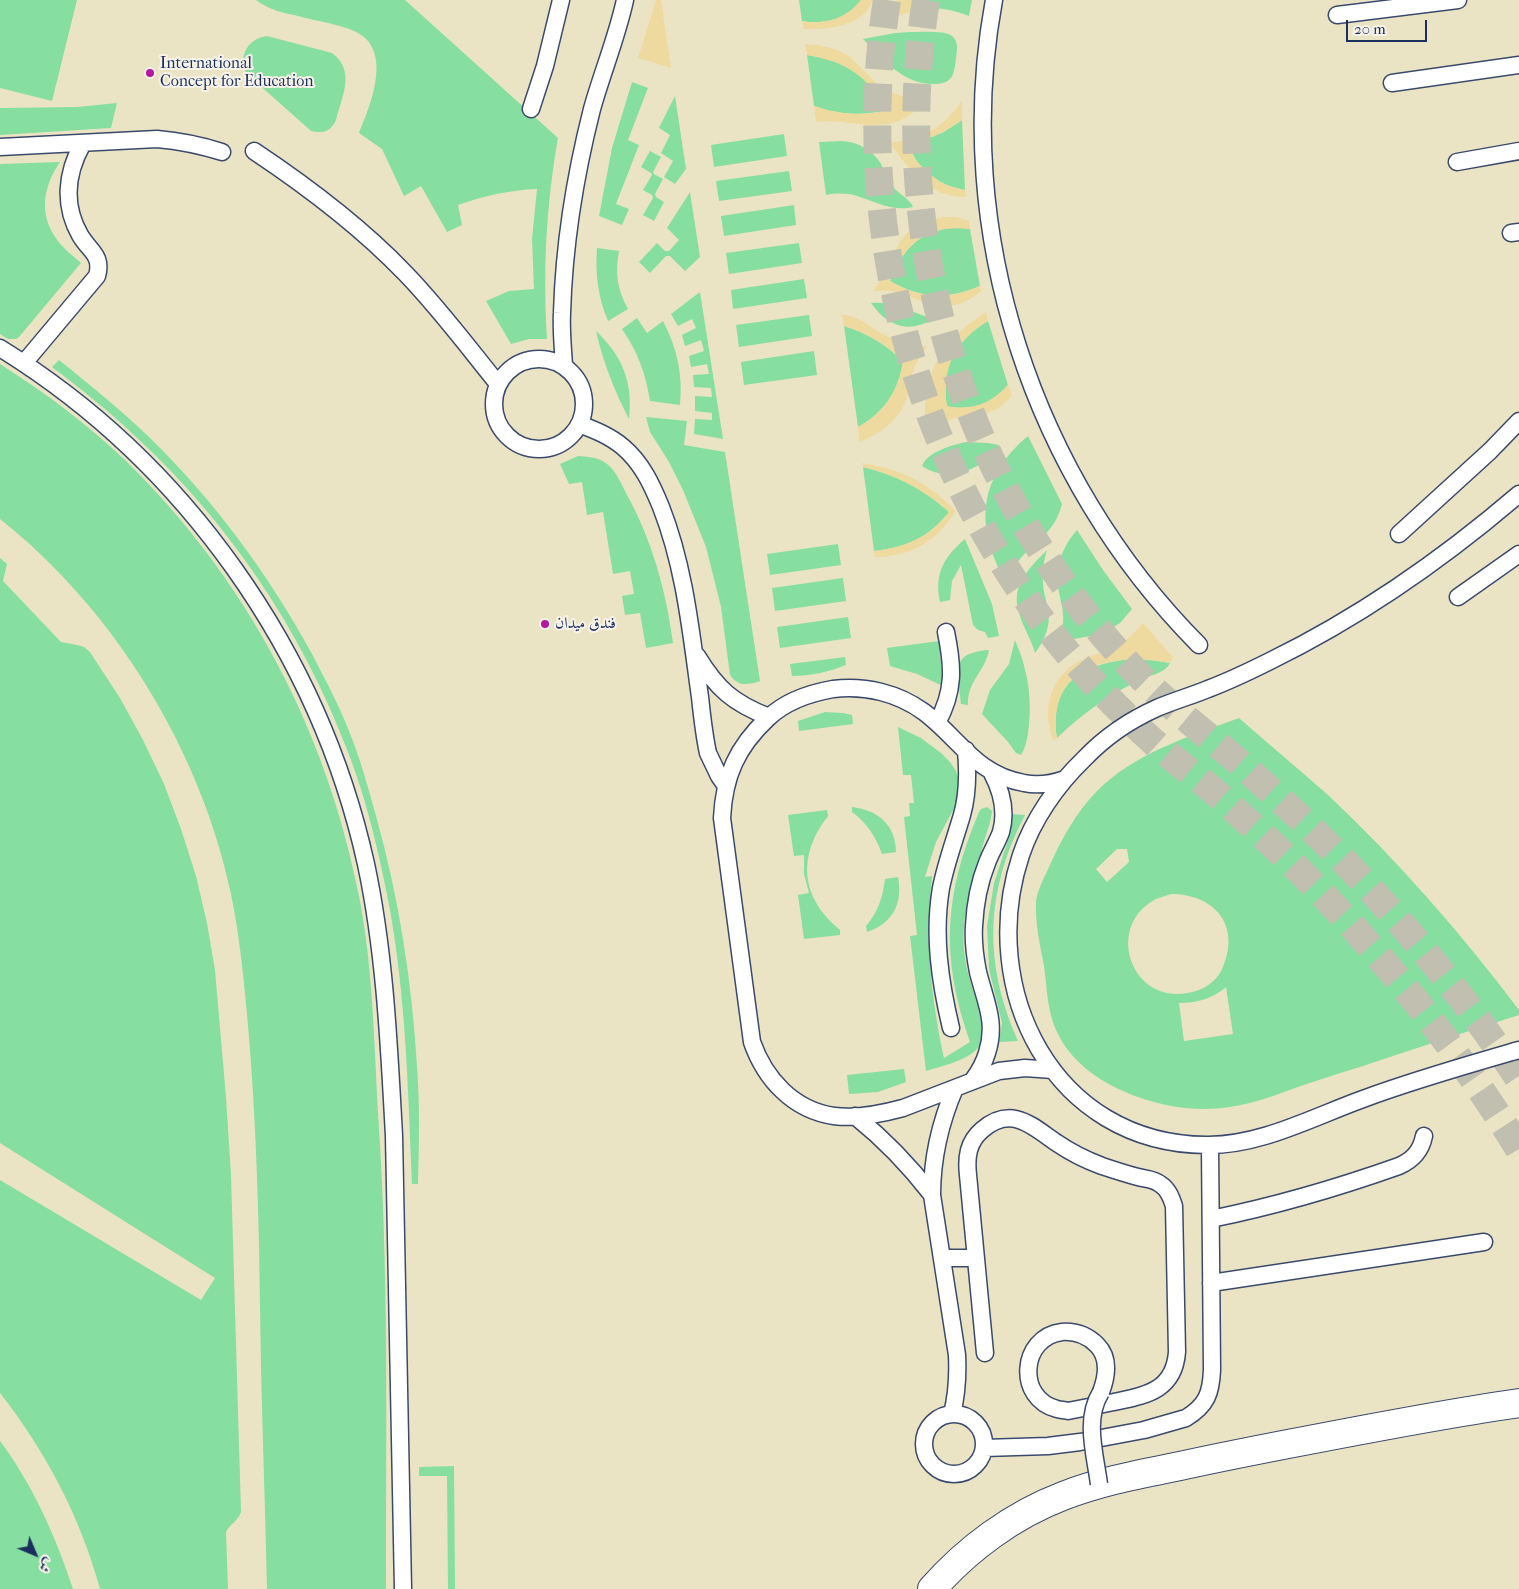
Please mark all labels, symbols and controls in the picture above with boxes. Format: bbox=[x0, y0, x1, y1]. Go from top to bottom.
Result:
scale bar bbox=[1349, 10, 1430, 42]
text: 20 m bbox=[1354, 20, 1386, 38]
place label: International Concept for Education bbox=[160, 54, 313, 92]
marker: International Concept for Education bbox=[144, 67, 156, 79]
place label: فندق ميدان bbox=[555, 614, 616, 634]
marker: فندق ميدان bbox=[539, 618, 551, 630]
north arrow bbox=[10, 1529, 60, 1579]
text: ش bbox=[35, 1554, 57, 1576]

